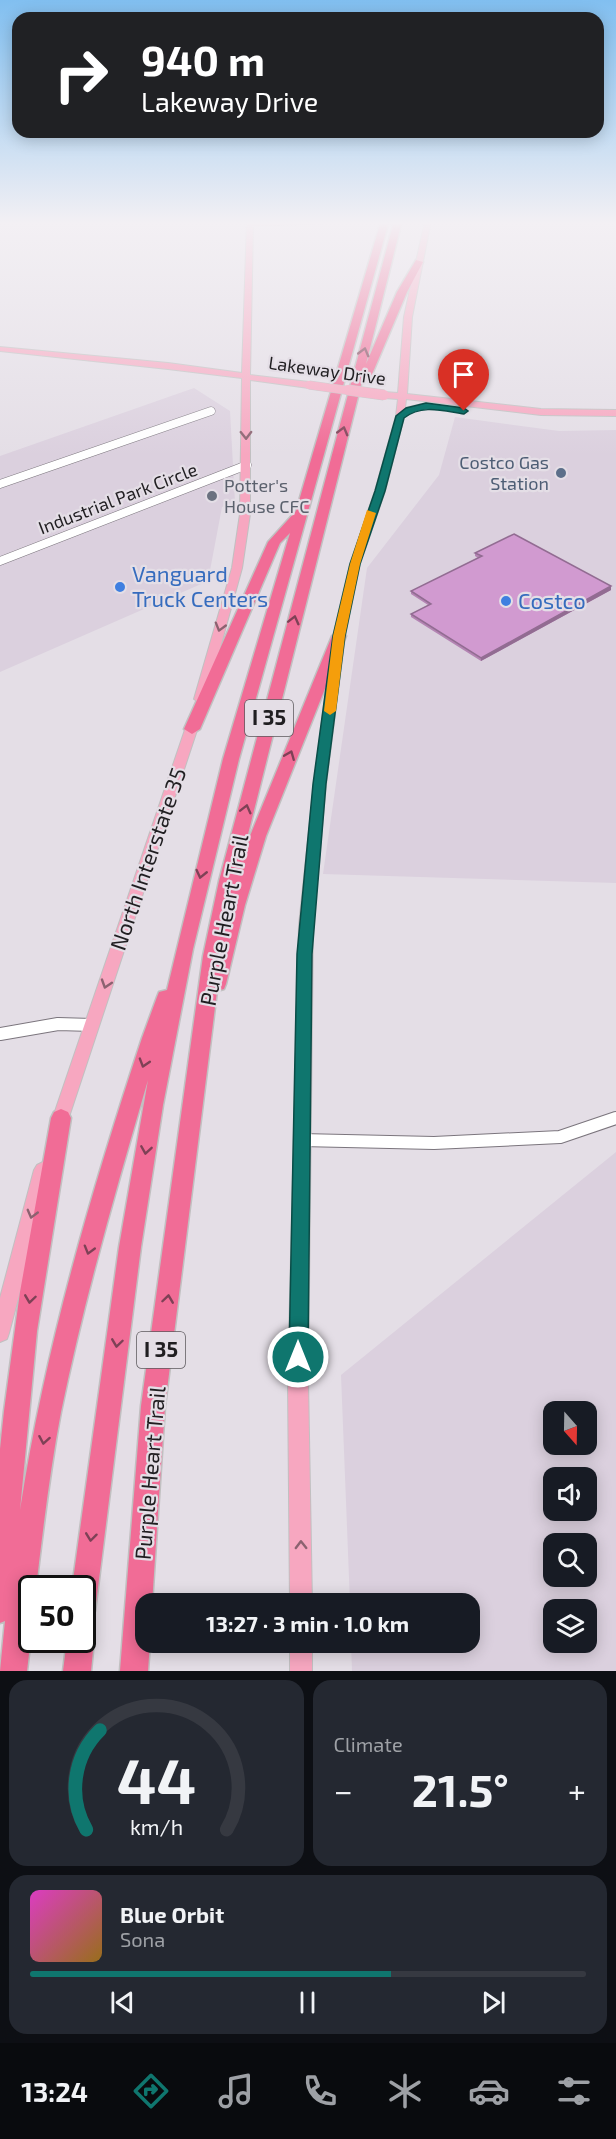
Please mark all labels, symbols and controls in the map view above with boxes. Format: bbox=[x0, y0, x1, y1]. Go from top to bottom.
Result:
text: 940 m bbox=[141, 34, 265, 84]
icon: right bbox=[42, 36, 120, 114]
text: Lakeway Drive bbox=[141, 85, 318, 117]
one-way arrow bbox=[356, 347, 369, 357]
pin bbox=[438, 349, 489, 411]
street label: Lakeway Drive bbox=[267, 351, 387, 389]
icon: arrive bbox=[447, 358, 480, 391]
one-way arrow bbox=[336, 426, 348, 437]
one-way arrow bbox=[240, 430, 252, 439]
place label: Costco Gas Station bbox=[459, 451, 549, 494]
street label: Industrial Park Circle bbox=[35, 458, 200, 539]
marker: Costco Gas Station bbox=[554, 466, 568, 480]
place label: Potter's House CFC bbox=[224, 474, 309, 517]
marker: Potter's House CFC bbox=[205, 489, 219, 503]
place label: Vanguard Truck Centers bbox=[132, 560, 268, 611]
marker: Vanguard Truck Centers bbox=[113, 580, 127, 594]
place label: Costco bbox=[518, 587, 586, 613]
marker: Costco bbox=[499, 594, 513, 608]
one-way arrow bbox=[287, 615, 300, 625]
one-way arrow bbox=[215, 622, 228, 632]
road number: I 35 bbox=[245, 700, 293, 736]
one-way arrow bbox=[283, 750, 295, 761]
street label: North Interstate 35 bbox=[104, 764, 190, 953]
one-way arrow bbox=[239, 804, 251, 815]
street label: Purple Heart Trail bbox=[194, 831, 252, 1008]
one-way arrow bbox=[196, 868, 209, 878]
one-way arrow bbox=[100, 978, 113, 989]
one-way arrow bbox=[139, 1057, 151, 1068]
one-way arrow bbox=[140, 1146, 152, 1155]
one-way arrow bbox=[26, 1208, 39, 1218]
one-way arrow bbox=[84, 1244, 96, 1255]
one-way arrow bbox=[25, 1295, 37, 1304]
one-way arrow bbox=[161, 1295, 173, 1304]
position arrow bbox=[266, 1325, 330, 1389]
road number: I 35 bbox=[137, 1332, 185, 1368]
one-way arrow bbox=[111, 1339, 123, 1348]
street label: Purple Heart Trail bbox=[128, 1385, 170, 1561]
north arrow bbox=[543, 1401, 597, 1455]
map controls bbox=[543, 1401, 597, 1653]
one-way arrow bbox=[38, 1435, 51, 1445]
button: sound bbox=[543, 1467, 597, 1521]
one-way arrow bbox=[85, 1532, 97, 1541]
button: search bbox=[543, 1533, 597, 1587]
one-way arrow bbox=[295, 1541, 307, 1550]
speed limit sign: 50 bbox=[18, 1575, 96, 1653]
button: layers bbox=[543, 1599, 597, 1653]
text: 13:27 · 3 min · 1.0 km bbox=[206, 1610, 409, 1636]
text: Climate bbox=[334, 1732, 403, 1756]
text: 44 bbox=[116, 1742, 196, 1817]
text: 21.5° bbox=[412, 1762, 509, 1816]
text: − bbox=[334, 1770, 353, 1810]
text: + bbox=[568, 1770, 586, 1810]
text: km/h bbox=[130, 1814, 183, 1839]
text: Blue Orbit bbox=[120, 1901, 224, 1927]
text: Sona bbox=[120, 1927, 165, 1951]
icon: previous bbox=[106, 1986, 139, 2019]
icon: pause bbox=[291, 1986, 324, 2019]
icon: next bbox=[477, 1986, 510, 2019]
icon: directions bbox=[130, 2070, 172, 2112]
icon: music bbox=[215, 2070, 257, 2112]
icon: phone bbox=[299, 2070, 341, 2112]
icon: climate bbox=[384, 2070, 426, 2112]
icon: car bbox=[468, 2070, 510, 2112]
icon: filters bbox=[553, 2070, 595, 2112]
text: 13:24 bbox=[21, 2075, 88, 2107]

